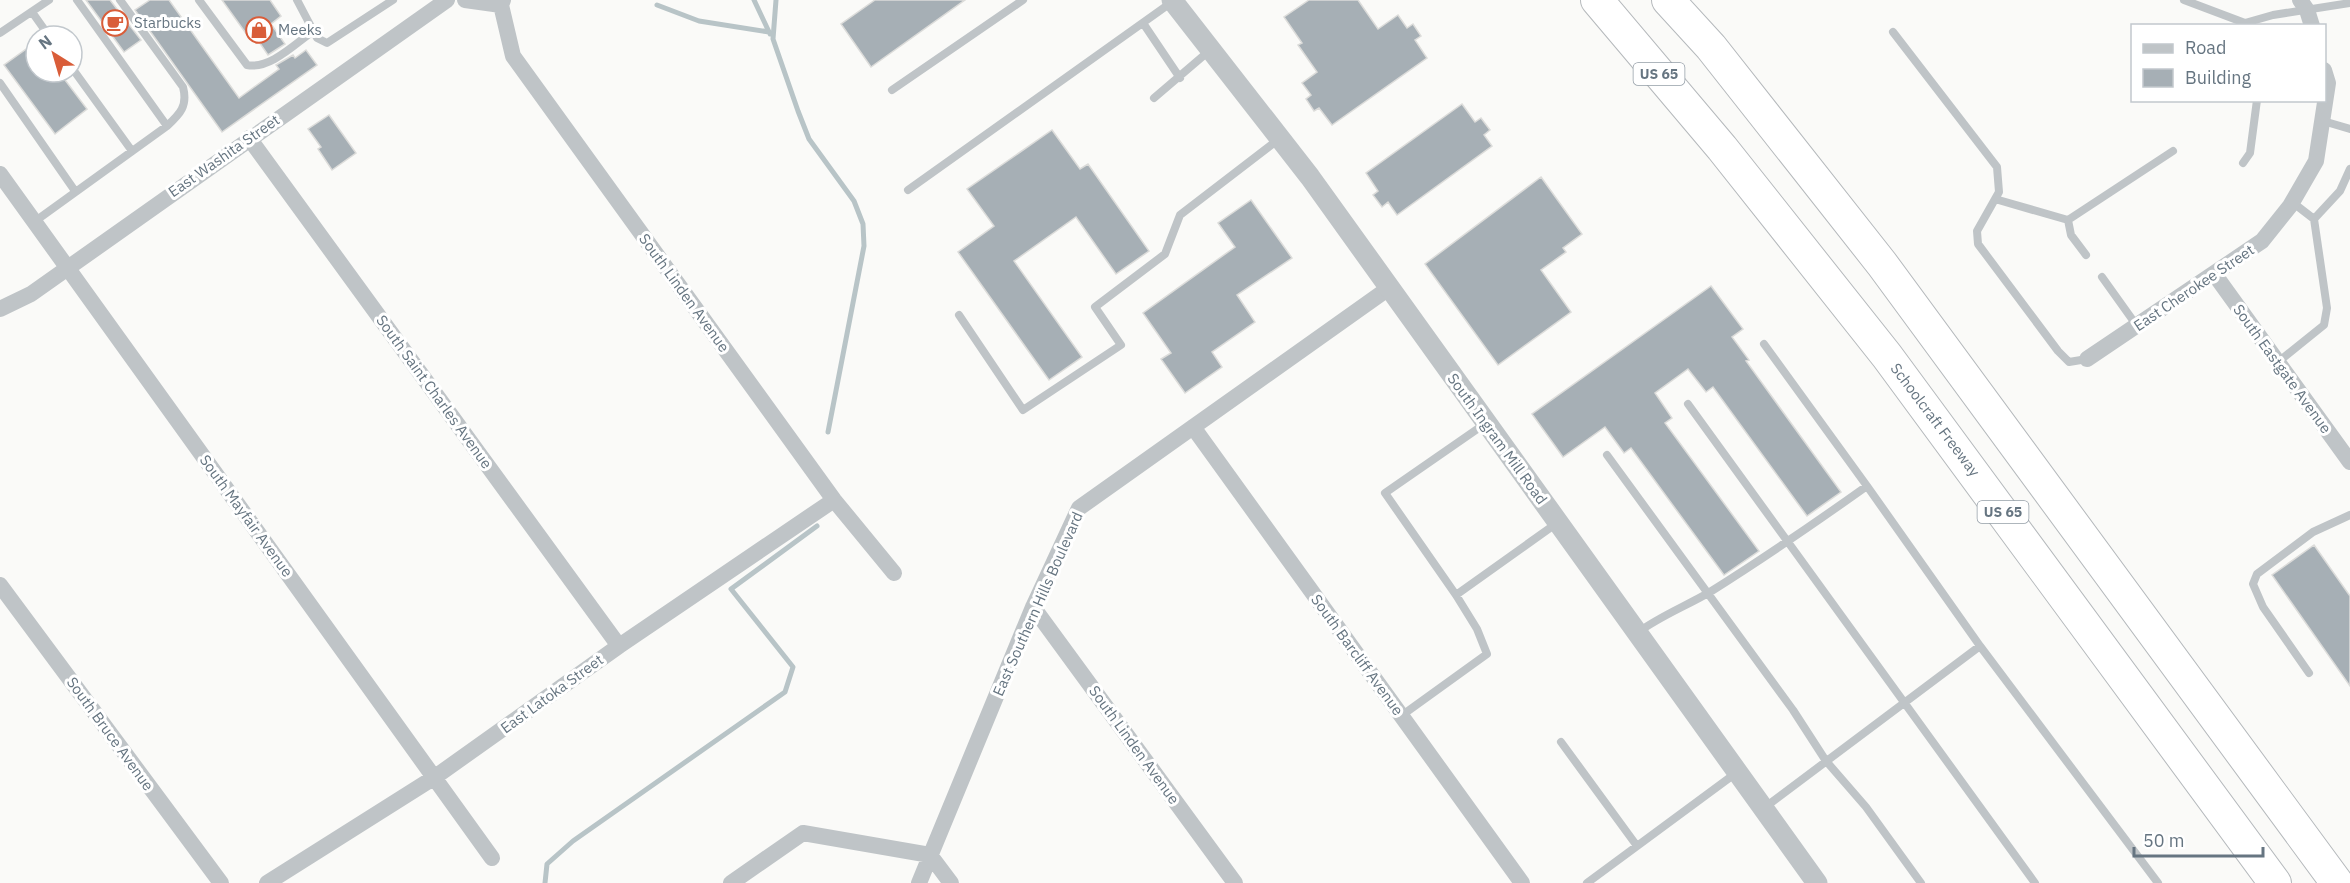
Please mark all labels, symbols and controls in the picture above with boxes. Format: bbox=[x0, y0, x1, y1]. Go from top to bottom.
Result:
cafe icon: Starbucks bbox=[100, 8, 130, 38]
place label: Starbucks bbox=[134, 13, 201, 32]
shop icon: Meeks bbox=[244, 15, 274, 45]
place label: Meeks bbox=[278, 20, 322, 39]
north arrow bbox=[24, 24, 84, 84]
legend bbox=[2131, 24, 2326, 102]
text: N bbox=[34, 31, 56, 53]
text: Road bbox=[2185, 36, 2226, 59]
road number: US 65 bbox=[1634, 63, 1684, 85]
text: Building bbox=[2185, 66, 2252, 89]
street label: East Washita Street bbox=[164, 110, 283, 201]
street label: South Linden Avenue bbox=[635, 230, 734, 356]
street label: East Cherokee Street bbox=[2130, 240, 2258, 335]
street label: South Eastgate Avenue bbox=[2229, 300, 2336, 437]
street label: South Saint Charles Avenue bbox=[372, 311, 497, 472]
street label: Schoolcraft Freeway bbox=[1887, 359, 1985, 481]
street label: South Ingram Mill Road bbox=[1443, 369, 1551, 508]
street label: South Mayfair Avenue bbox=[196, 451, 297, 580]
road number: US 65 bbox=[1978, 501, 2028, 523]
street label: East Southern Hills Boulevard bbox=[988, 509, 1087, 699]
street label: South Barcliff Avenue bbox=[1307, 591, 1408, 719]
street label: East Latoka Street bbox=[497, 650, 607, 737]
street label: South Bruce Avenue bbox=[63, 673, 158, 794]
street label: South Linden Avenue bbox=[1085, 682, 1184, 808]
scale bar bbox=[2134, 820, 2263, 858]
text: 50 m bbox=[2143, 829, 2185, 852]

